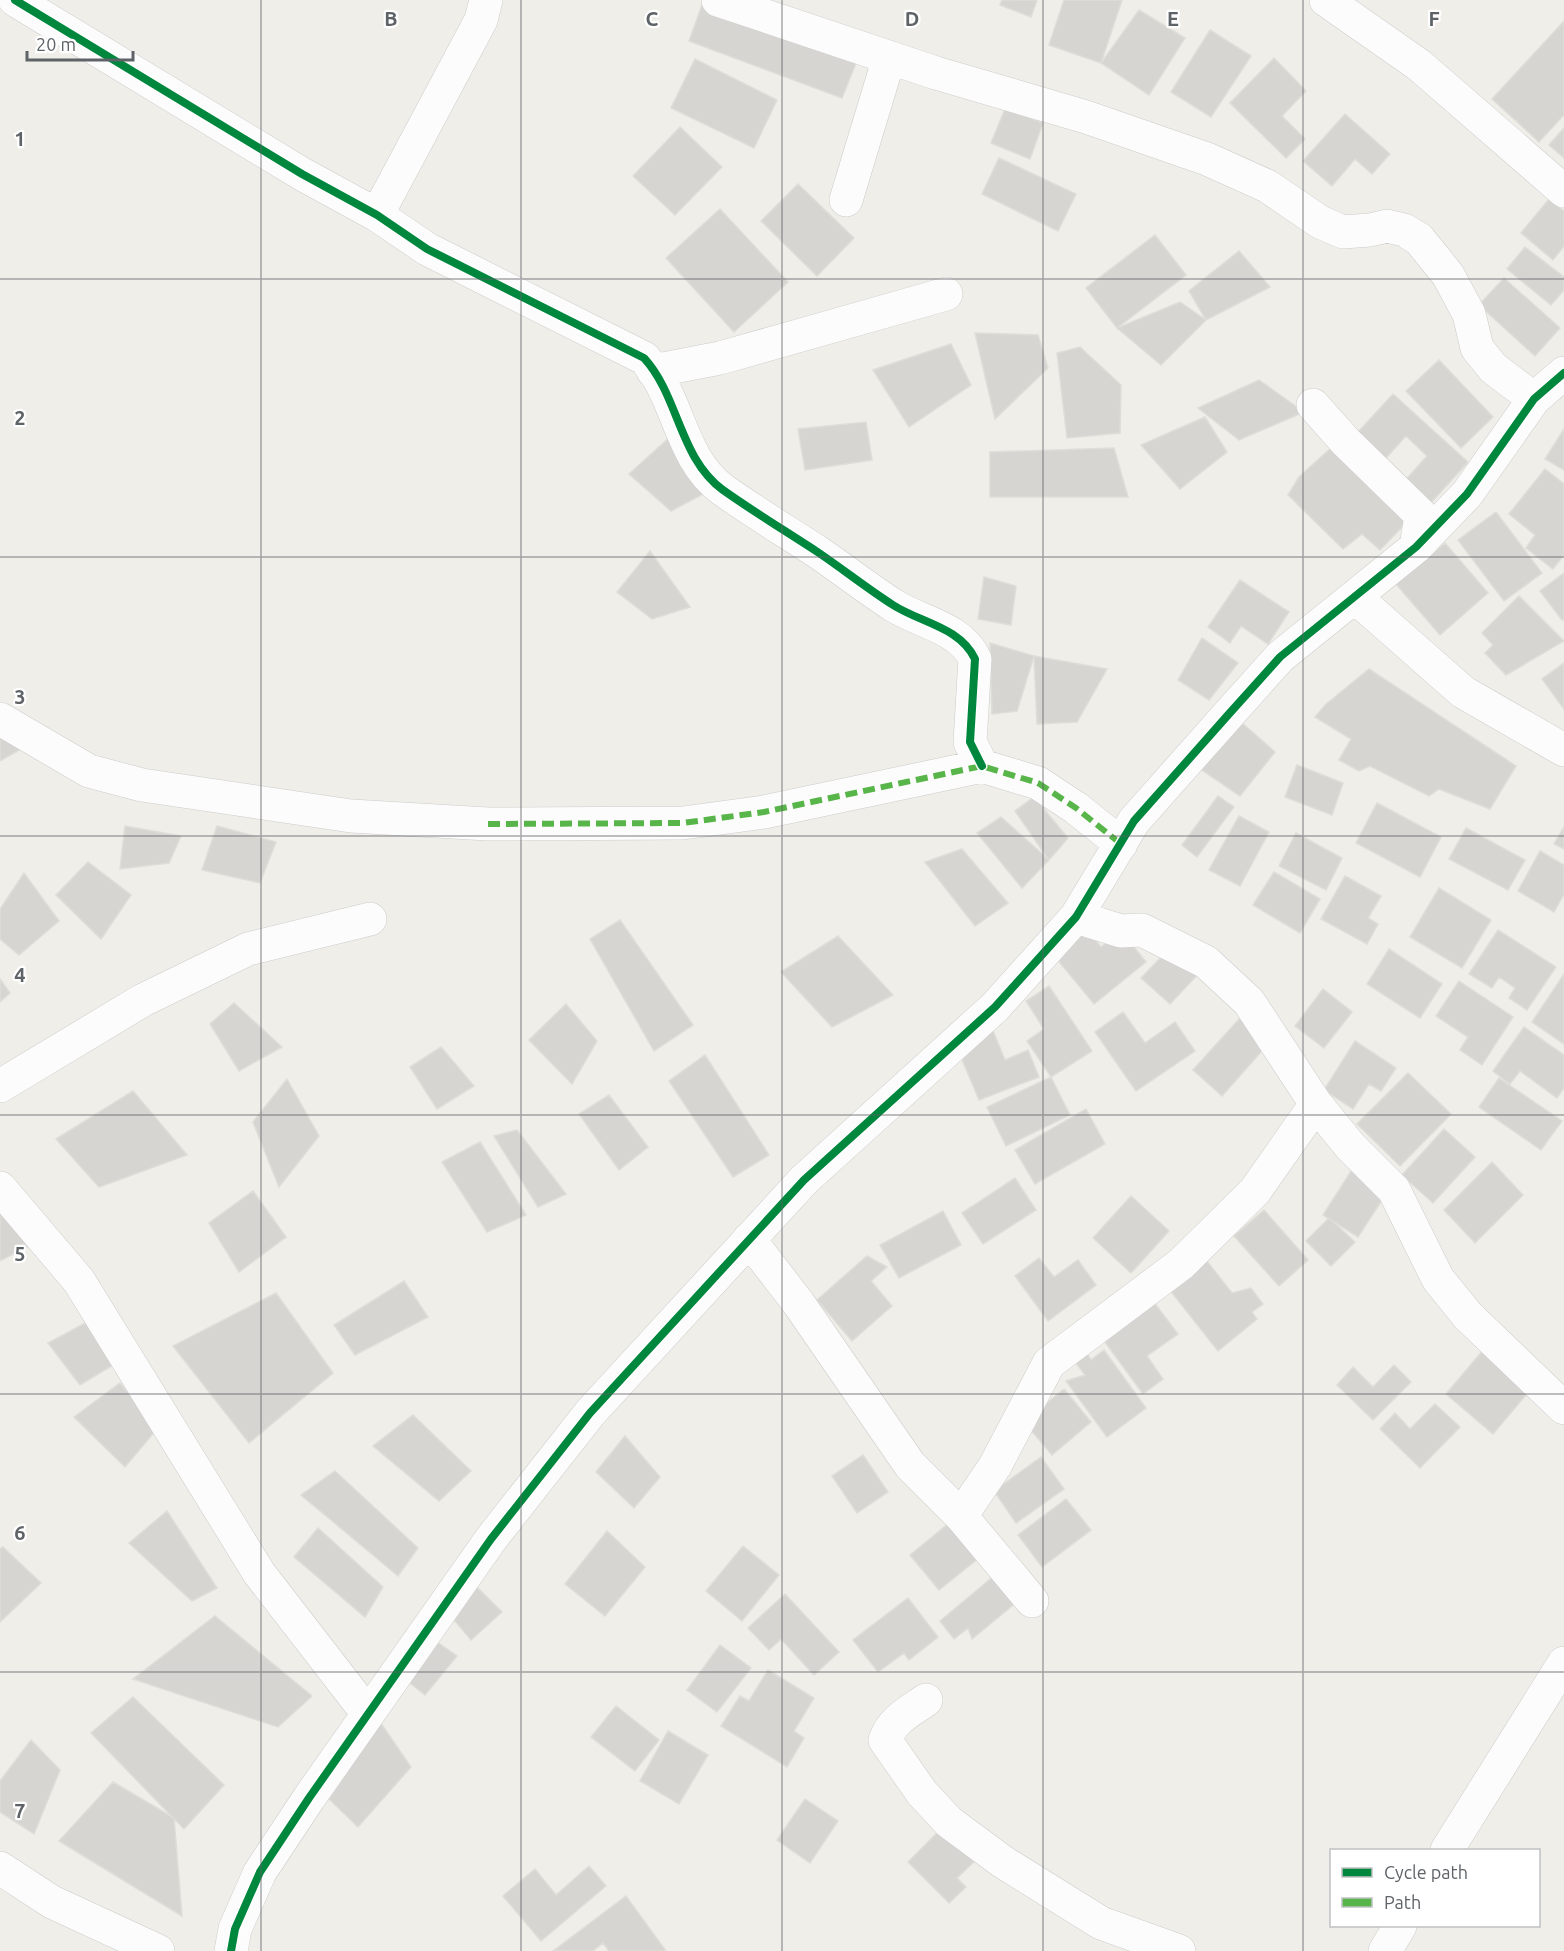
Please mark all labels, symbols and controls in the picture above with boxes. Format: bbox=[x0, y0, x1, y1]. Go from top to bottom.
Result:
text: B bbox=[384, 7, 398, 30]
text: C bbox=[646, 7, 659, 30]
text: D bbox=[905, 7, 919, 30]
text: E bbox=[1167, 7, 1179, 30]
text: F bbox=[1428, 7, 1440, 30]
scale bar bbox=[27, 24, 134, 62]
text: 20 m bbox=[36, 34, 76, 54]
text: 1 bbox=[14, 127, 26, 150]
text: 2 bbox=[14, 406, 26, 429]
text: 3 bbox=[14, 685, 26, 708]
text: 4 bbox=[14, 963, 26, 986]
text: 5 bbox=[14, 1242, 26, 1265]
text: 6 bbox=[14, 1521, 26, 1544]
text: 7 bbox=[14, 1799, 26, 1822]
legend bbox=[1330, 1849, 1540, 1927]
text: Cycle path bbox=[1384, 1862, 1468, 1882]
text: Path bbox=[1384, 1892, 1421, 1912]

